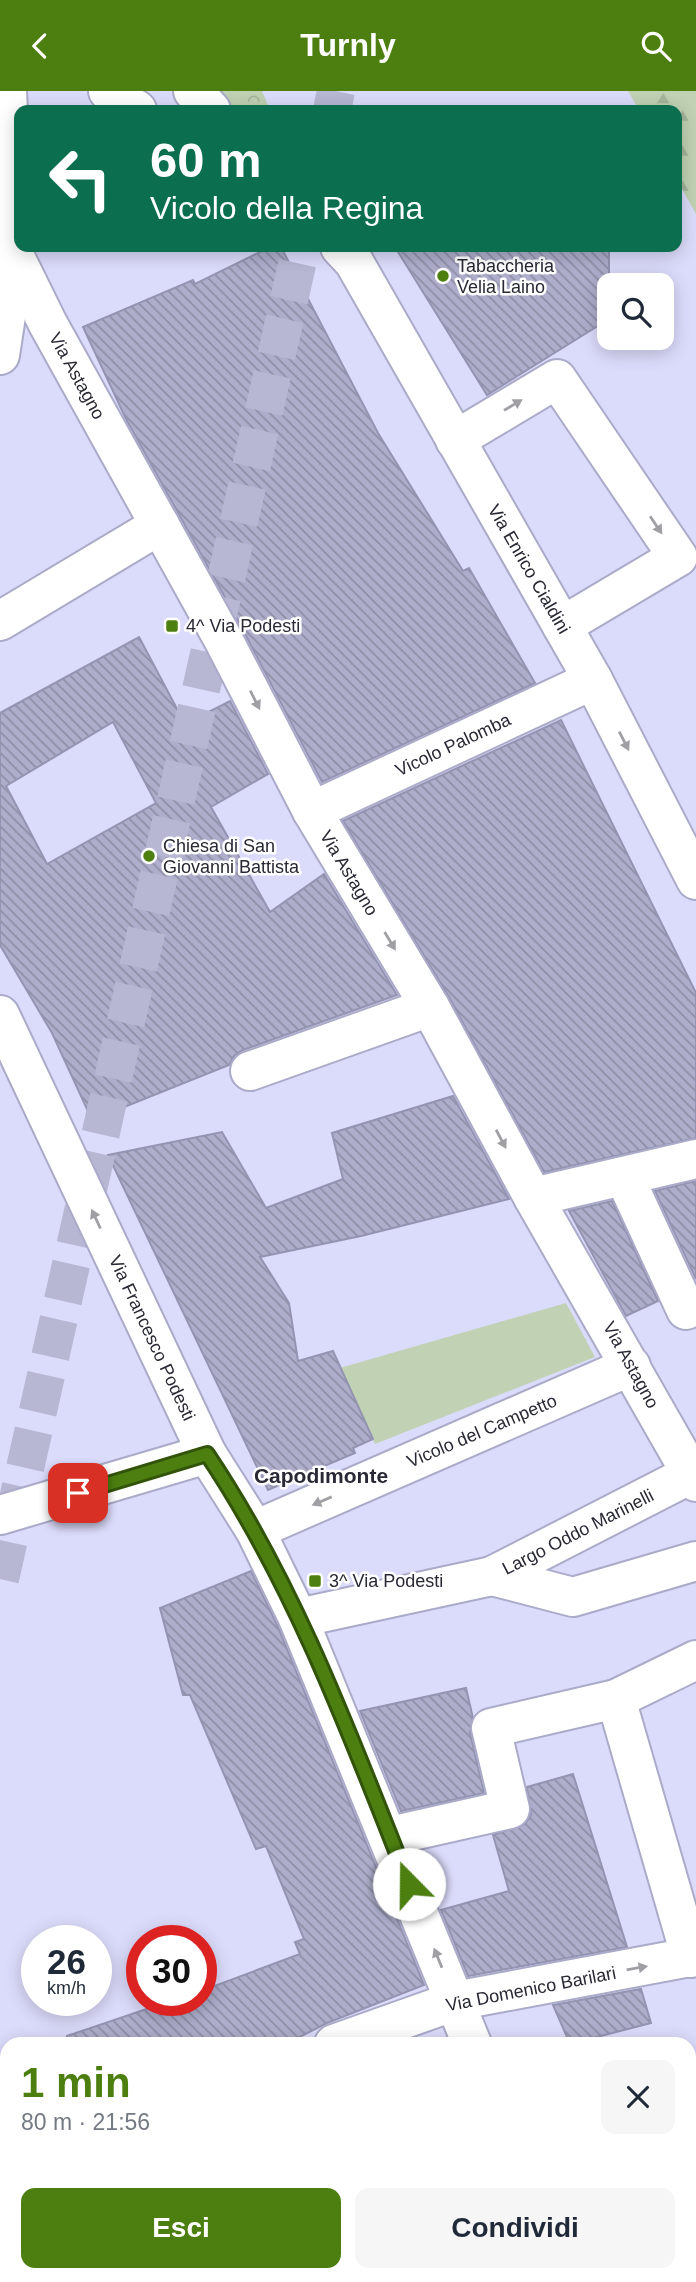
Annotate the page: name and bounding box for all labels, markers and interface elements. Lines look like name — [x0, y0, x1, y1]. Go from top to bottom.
icon: back — [21, 27, 59, 65]
text: Turnly — [300, 27, 396, 63]
icon: search — [637, 27, 675, 65]
icon: left — [35, 133, 126, 224]
text: 60 m — [150, 133, 262, 187]
text: Vicolo della Regina — [150, 190, 423, 226]
place label: Tabaccheria Velia Laino — [457, 256, 555, 297]
marker: Tabaccheria Velia Laino — [435, 268, 451, 284]
map controls — [597, 273, 674, 350]
button: search — [597, 273, 674, 350]
street label: Via Astagno — [45, 329, 109, 423]
one-way arrow — [504, 399, 523, 411]
street label: Via Enrico Cialdini — [484, 501, 574, 637]
one-way arrow — [649, 516, 663, 534]
place label: 4^ Via Podesti — [186, 616, 300, 636]
marker: 4^ Via Podesti — [164, 618, 180, 634]
one-way arrow — [249, 690, 260, 710]
street label: Vicolo Palomba — [392, 709, 515, 780]
one-way arrow — [619, 731, 630, 751]
street label: Via Astagno — [316, 827, 382, 919]
place label: Chiesa di San Giovanni Battista — [163, 836, 300, 877]
marker: Chiesa di San Giovanni Battista — [141, 848, 157, 864]
one-way arrow — [384, 931, 397, 950]
one-way arrow — [496, 1129, 507, 1149]
one-way arrow — [90, 1209, 102, 1229]
street label: Via Francesco Podesti — [105, 1252, 199, 1424]
street label: Via Astagno — [599, 1318, 663, 1412]
street label: Vicolo del Campetto — [404, 1390, 560, 1472]
pin — [48, 1463, 108, 1523]
district label: Capodimonte — [254, 1464, 388, 1487]
icon: arrive — [59, 1474, 97, 1512]
street label: Largo Oddo Marinelli — [499, 1485, 657, 1579]
one-way arrow — [311, 1496, 332, 1507]
place label: 3^ Via Podesti — [329, 1571, 443, 1591]
marker: 3^ Via Podesti — [307, 1573, 323, 1589]
position arrow — [372, 1847, 446, 1921]
speed limit sign: 30 — [126, 1925, 217, 2016]
text: 26 — [47, 1942, 86, 1981]
one-way arrow — [432, 1947, 443, 1968]
one-way arrow — [626, 1962, 648, 1973]
street label: Via Domenico Barilari — [444, 1963, 618, 2015]
text: km/h — [47, 1978, 86, 1998]
text: 1 min — [21, 2059, 131, 2106]
button: close — [601, 2060, 675, 2134]
text: 80 m · 21:56 — [21, 2109, 150, 2135]
button: Esci — [21, 2188, 341, 2268]
button: Condividi — [355, 2188, 675, 2268]

